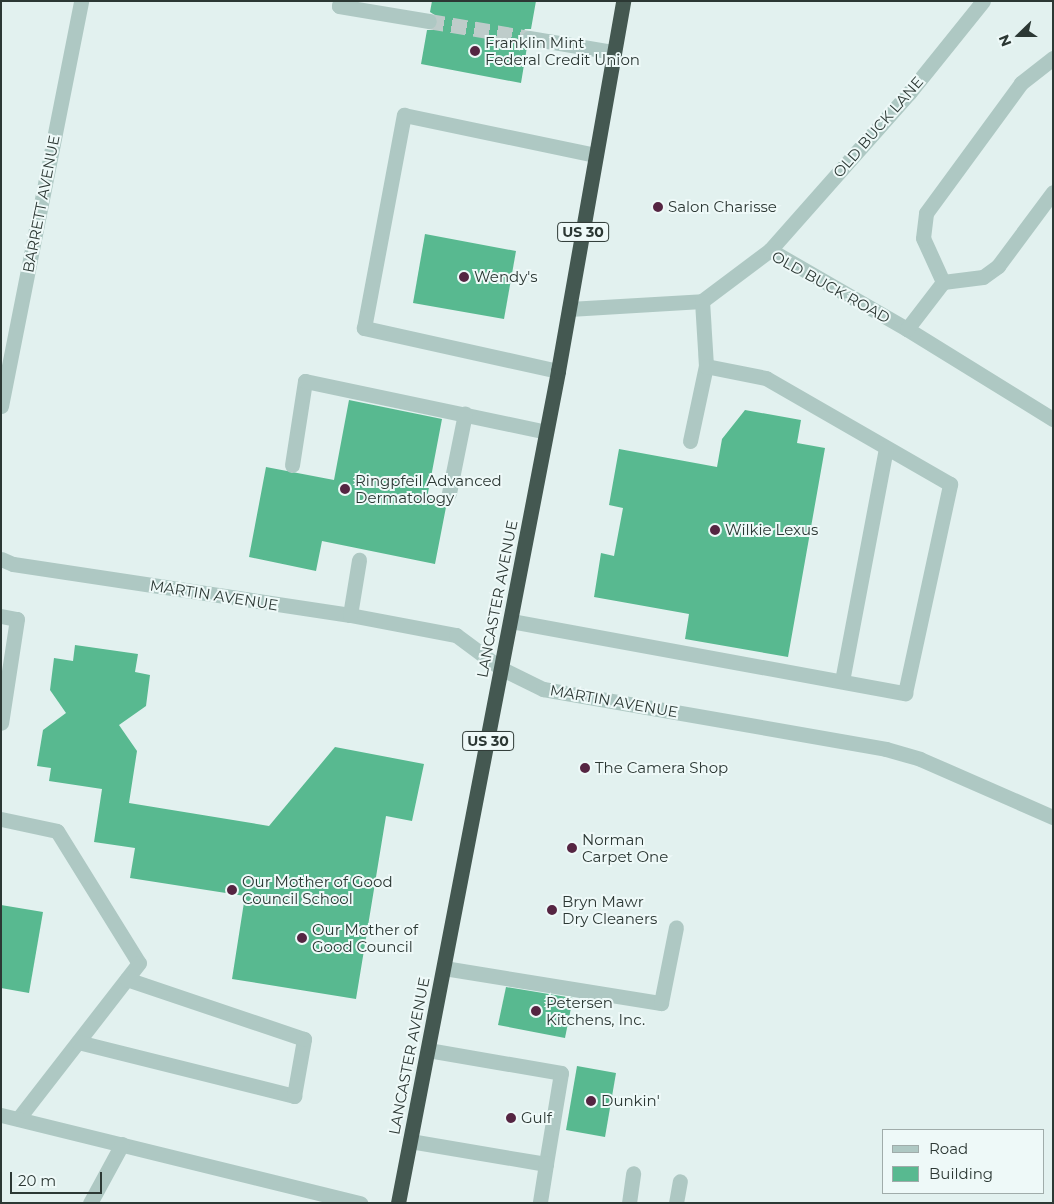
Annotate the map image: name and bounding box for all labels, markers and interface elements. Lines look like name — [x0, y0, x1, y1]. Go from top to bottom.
north arrow — [994, 10, 1044, 60]
text: N — [995, 32, 1016, 49]
place label: Franklin Mint Federal Credit Union — [485, 33, 640, 68]
marker: Franklin Mint Federal Credit Union — [469, 45, 481, 57]
street label: OLD BUCK LANE — [829, 73, 927, 181]
street label: BARRETT AVENUE — [19, 134, 63, 274]
place label: Salon Charisse — [668, 198, 777, 216]
marker: Salon Charisse — [652, 201, 664, 213]
road number: US 30 — [557, 220, 609, 243]
street label: OLD BUCK ROAD — [769, 247, 893, 327]
place label: Wendy's — [474, 268, 538, 286]
marker: Wendy's — [458, 271, 470, 283]
place label: Ringpfeil Advanced Dermatology — [355, 471, 502, 506]
marker: Ringpfeil Advanced Dermatology — [339, 483, 351, 495]
street label: LANCASTER AVENUE — [473, 519, 521, 679]
place label: Wilkie Lexus — [725, 521, 818, 539]
marker: Wilkie Lexus — [709, 524, 721, 536]
street label: MARTIN AVENUE — [149, 576, 279, 614]
street label: MARTIN AVENUE — [549, 681, 679, 721]
road number: US 30 — [462, 729, 514, 752]
place label: The Camera Shop — [595, 759, 728, 777]
marker: The Camera Shop — [579, 762, 591, 774]
place label: Norman Carpet One — [582, 830, 668, 865]
marker: Norman Carpet One — [566, 842, 578, 854]
place label: Our Mother of Good Council School — [242, 872, 393, 907]
marker: Our Mother of Good Council School — [226, 884, 238, 896]
place label: Bryn Mawr Dry Cleaners — [562, 892, 657, 927]
marker: Bryn Mawr Dry Cleaners — [546, 904, 558, 916]
place label: Our Mother of Good Council — [312, 920, 418, 955]
marker: Our Mother of Good Council — [296, 932, 308, 944]
street label: LANCASTER AVENUE — [385, 976, 433, 1136]
place label: Petersen Kitchens, Inc. — [546, 993, 645, 1028]
marker: Petersen Kitchens, Inc. — [530, 1005, 542, 1017]
place label: Dunkin' — [601, 1092, 660, 1110]
marker: Dunkin' — [585, 1095, 597, 1107]
place label: Gulf — [521, 1109, 552, 1127]
marker: Gulf — [505, 1112, 517, 1124]
legend — [882, 1129, 1044, 1194]
text: Road — [929, 1139, 968, 1158]
scale bar — [12, 1162, 105, 1194]
text: Building — [929, 1164, 993, 1183]
text: 20 m — [18, 1171, 56, 1190]

